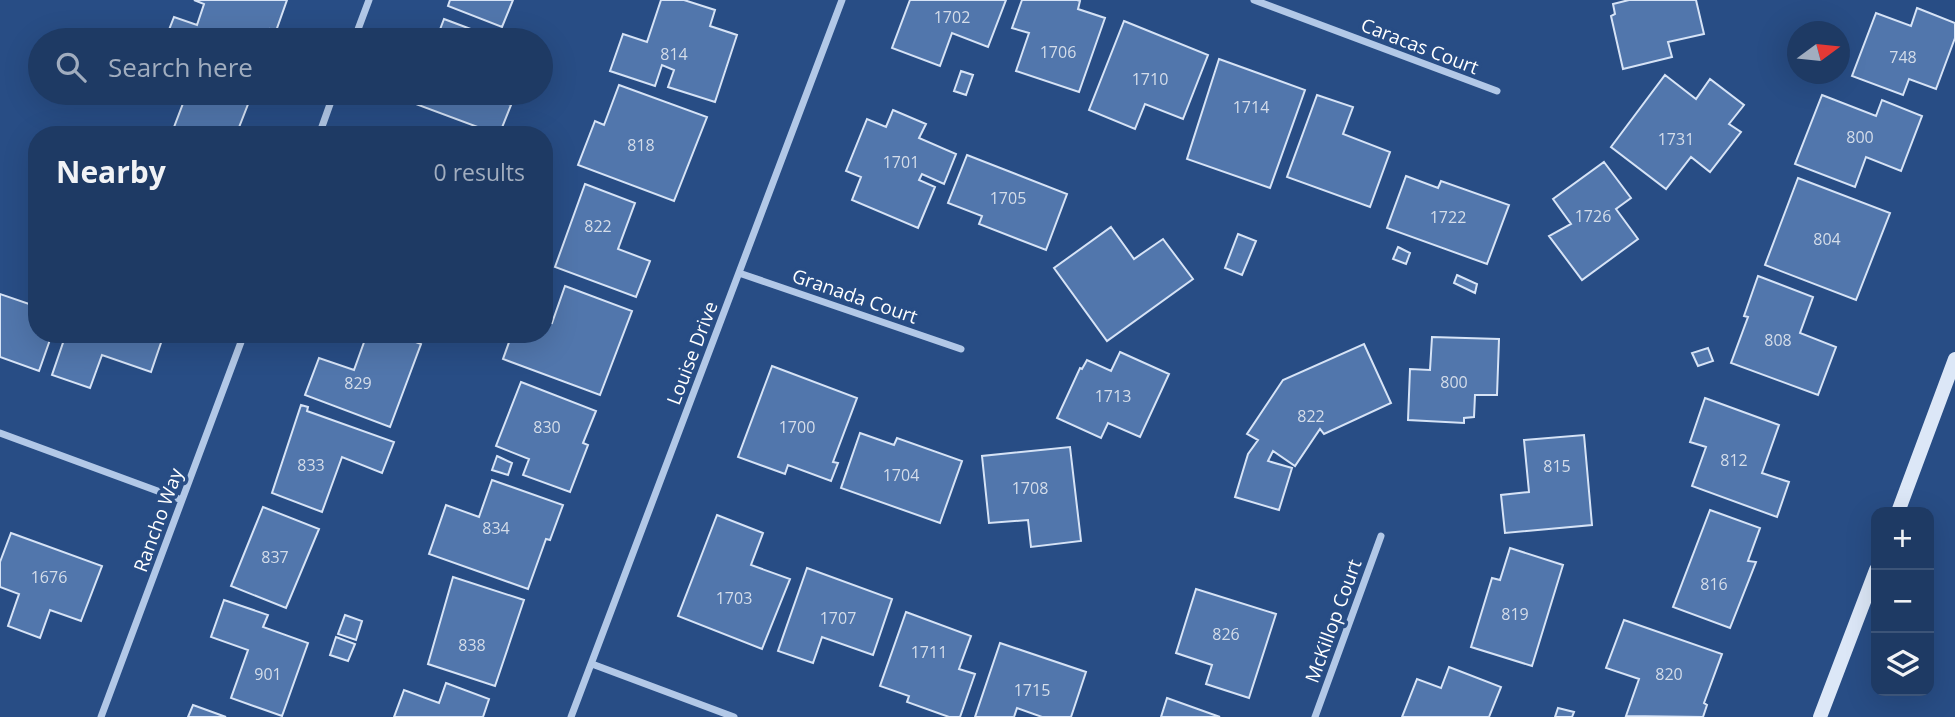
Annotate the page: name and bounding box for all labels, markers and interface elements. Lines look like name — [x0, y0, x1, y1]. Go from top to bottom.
house number: 1702 — [934, 6, 970, 28]
street label: Caracas Court — [1357, 12, 1483, 80]
north arrow — [1787, 21, 1850, 84]
search box — [28, 28, 553, 105]
house number: 1706 — [1040, 41, 1076, 63]
house number: 814 — [660, 43, 688, 65]
house number: 748 — [1889, 46, 1917, 68]
icon: search — [52, 48, 90, 86]
text: Search here — [108, 49, 253, 85]
house number: 1710 — [1132, 68, 1168, 90]
house number: 1714 — [1233, 96, 1269, 118]
house number: 800 — [1846, 126, 1874, 148]
house number: 1731 — [1658, 128, 1694, 150]
house number: 818 — [627, 134, 655, 156]
text: Nearby — [56, 151, 166, 192]
house number: 1701 — [883, 151, 919, 173]
text: 0 results — [434, 156, 525, 188]
house number: 1705 — [990, 187, 1026, 209]
house number: 1726 — [1575, 205, 1611, 227]
house number: 1722 — [1430, 206, 1466, 228]
house number: 822 — [584, 215, 612, 237]
house number: 804 — [1813, 228, 1841, 250]
street label: Granada Court — [789, 262, 921, 330]
street label: Louise Drive — [660, 297, 724, 409]
house number: 808 — [1764, 329, 1792, 351]
house number: 800 — [1440, 371, 1468, 393]
house number: 829 — [344, 372, 372, 394]
house number: 1713 — [1095, 385, 1131, 407]
house number: 822 — [1297, 405, 1325, 427]
house number: 830 — [533, 416, 561, 438]
house number: 1700 — [779, 416, 815, 438]
house number: 812 — [1720, 449, 1748, 471]
house number: 833 — [297, 454, 325, 476]
house number: 815 — [1543, 455, 1571, 477]
street label: Rancho Way — [127, 464, 189, 576]
house number: 1704 — [883, 464, 919, 486]
house number: 1708 — [1012, 477, 1048, 499]
map controls — [1871, 507, 1934, 696]
button: + — [1871, 507, 1934, 570]
house number: 834 — [482, 517, 510, 539]
house number: 837 — [261, 546, 289, 568]
street label: McKillop Court — [1299, 555, 1367, 686]
house number: 1676 — [31, 566, 67, 588]
button: − — [1871, 570, 1934, 633]
house number: 816 — [1700, 573, 1728, 595]
house number: 1703 — [716, 587, 752, 609]
house number: 819 — [1501, 603, 1529, 625]
house number: 1707 — [820, 607, 856, 629]
house number: 826 — [1212, 623, 1240, 645]
button: layers — [1871, 633, 1934, 696]
house number: 838 — [458, 634, 486, 656]
house number: 1711 — [911, 641, 947, 663]
house number: 901 — [254, 663, 282, 685]
house number: 820 — [1655, 663, 1683, 685]
house number: 1715 — [1014, 679, 1050, 701]

